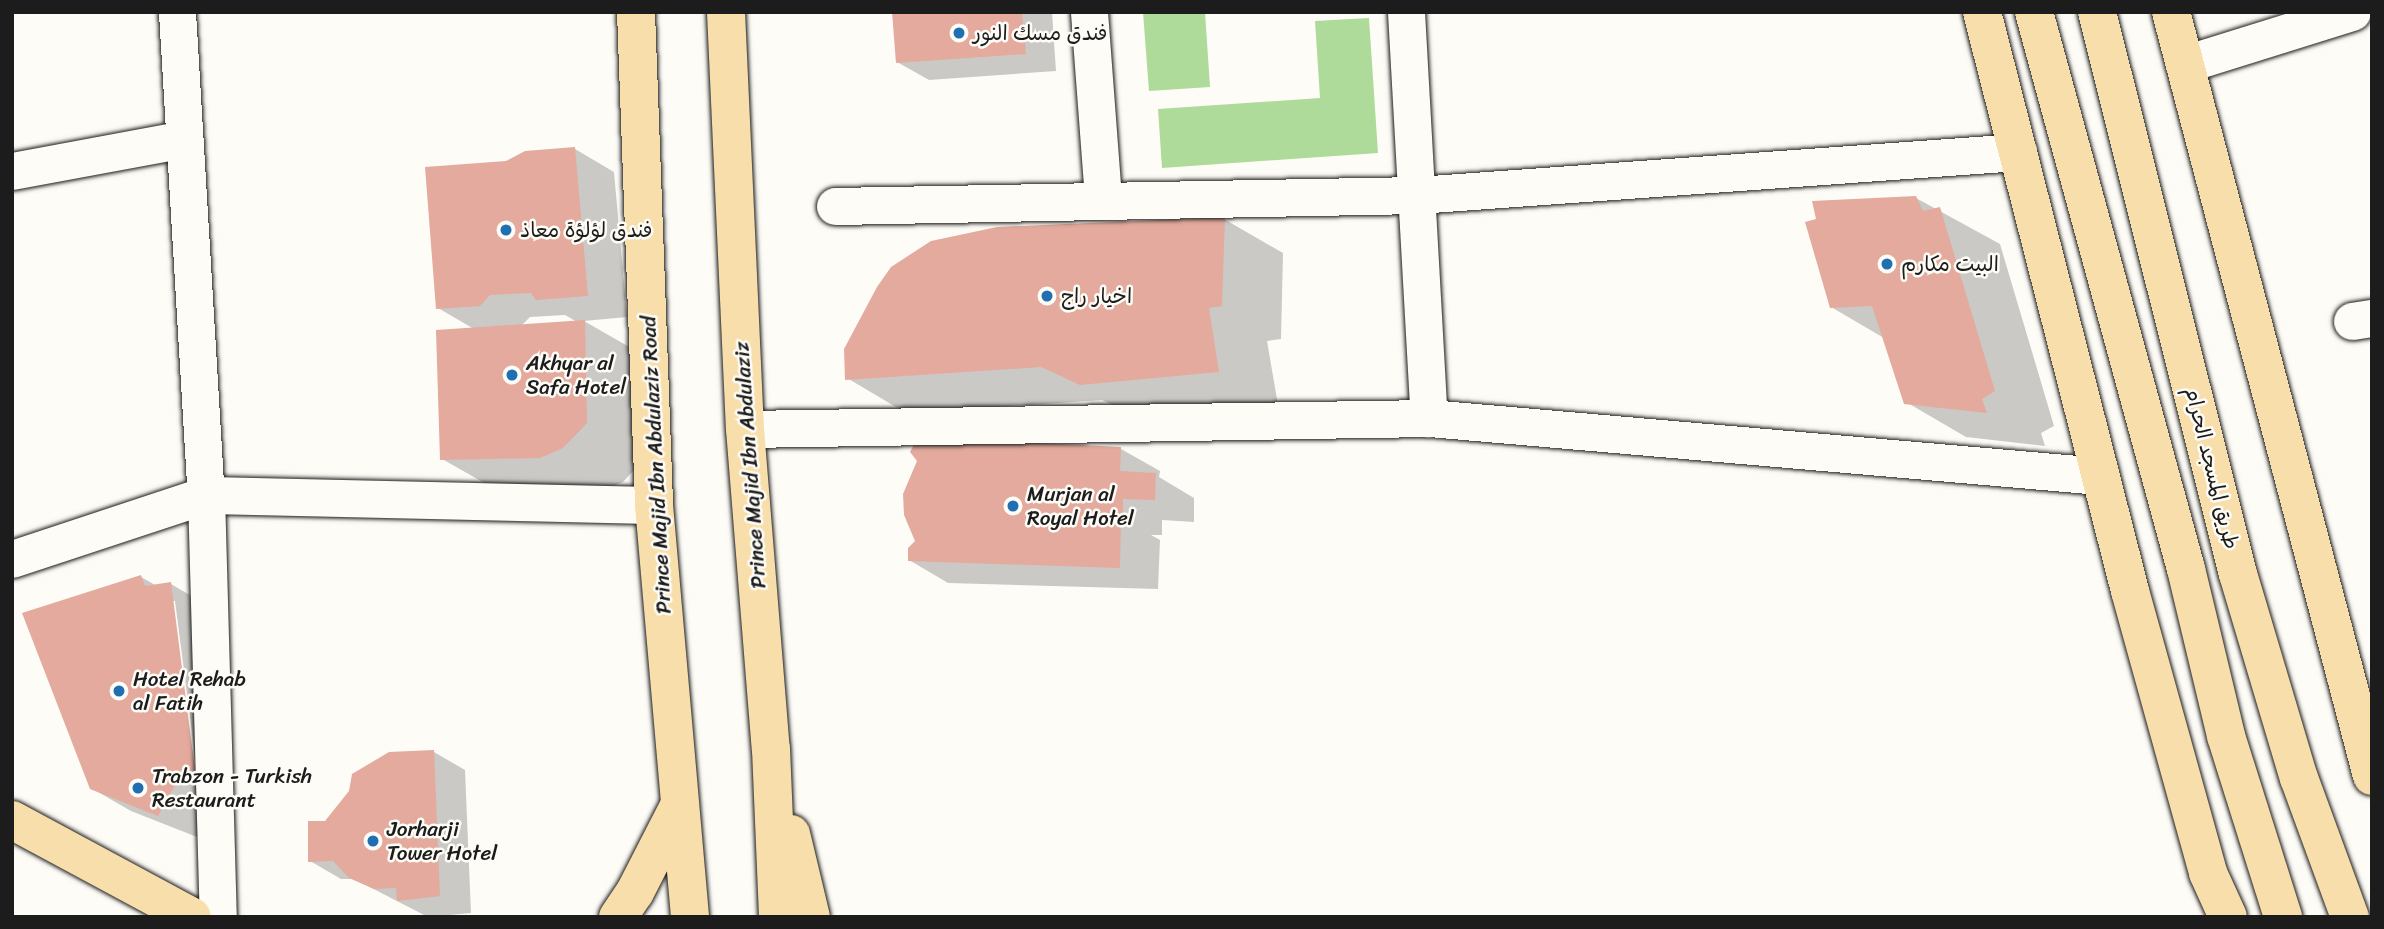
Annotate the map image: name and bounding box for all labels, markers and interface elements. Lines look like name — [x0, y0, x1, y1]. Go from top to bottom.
place label: فندق مسك النور — [973, 20, 1108, 46]
marker: فندق مسك النور — [951, 25, 967, 41]
place label: فندق لؤلؤة معاذ — [520, 217, 652, 243]
marker: فندق لؤلؤة معاذ — [498, 222, 514, 238]
place label: البيت مكارم — [1901, 251, 1999, 277]
marker: البيت مكارم — [1879, 256, 1895, 272]
place label: اخيار راج — [1061, 283, 1132, 309]
marker: اخيار راج — [1039, 288, 1055, 304]
street label: Prince Majid Ibn Abdulaziz Road — [636, 315, 676, 615]
street label: Prince Majid Ibn Abdulaziz — [729, 340, 771, 590]
place label: Akhyar al Safa Hotel — [526, 350, 627, 400]
marker: Akhyar al Safa Hotel — [504, 367, 520, 383]
street label: طريق المسجد الحرام — [2180, 384, 2244, 552]
place label: Murjan al Royal Hotel — [1027, 481, 1135, 531]
marker: Murjan al Royal Hotel — [1005, 498, 1021, 514]
place label: Hotel Rehab al Fatih — [133, 666, 246, 716]
marker: Hotel Rehab al Fatih — [111, 683, 127, 699]
place label: Trabzon - Turkish Restaurant — [152, 763, 311, 813]
marker: Trabzon - Turkish Restaurant — [130, 780, 146, 796]
place label: Jorharji Tower Hotel — [387, 816, 498, 866]
marker: Jorharji Tower Hotel — [365, 833, 381, 849]

